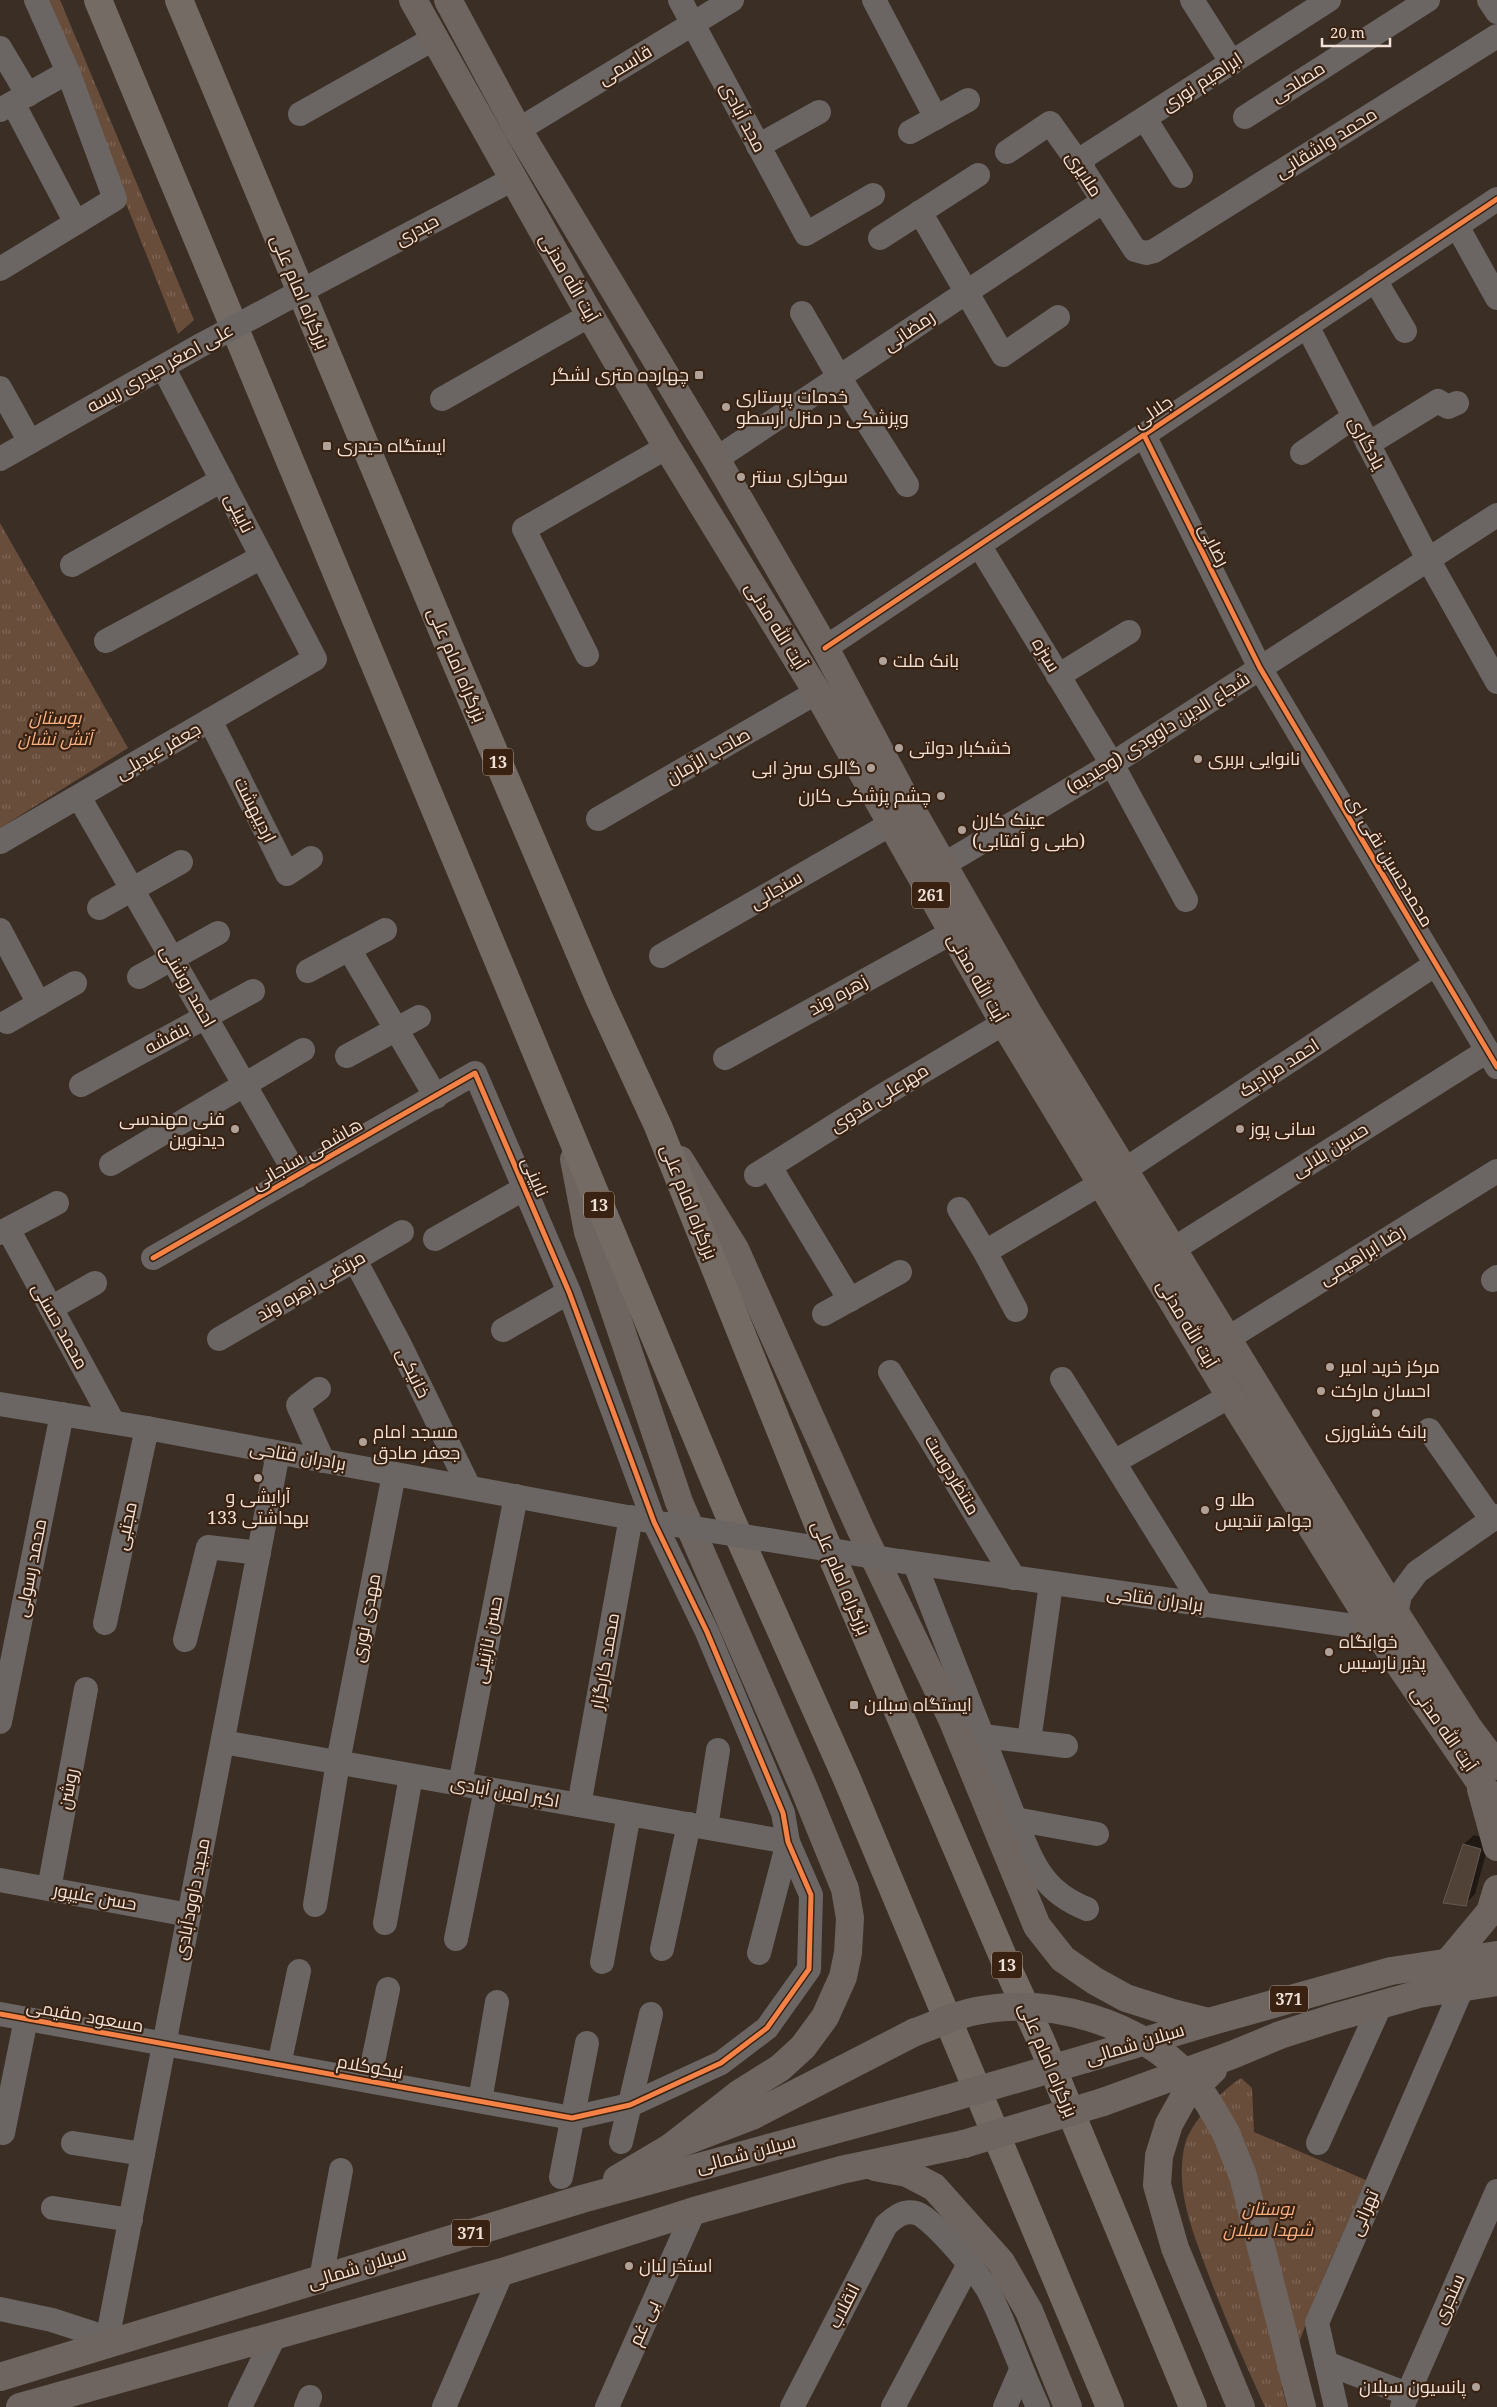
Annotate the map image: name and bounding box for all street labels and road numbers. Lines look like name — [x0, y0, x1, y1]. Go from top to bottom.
street label: قاسمی — [593, 39, 656, 90]
street label: ابراهیم نوری — [1156, 46, 1247, 117]
street label: مصلحی — [1266, 55, 1329, 107]
street label: مجد آبادی — [715, 77, 772, 156]
street label: محمد واشقانی — [1270, 101, 1381, 183]
street label: ملایری — [1061, 146, 1109, 201]
street label: حیدری — [391, 208, 442, 250]
street label: آیت الله مدنی — [535, 228, 605, 327]
street label: بزرگراه امام علی — [265, 231, 336, 353]
street label: رمضانی — [878, 304, 939, 356]
street label: علی اصغر حیدری ریسه — [82, 317, 237, 417]
street label: جلالی — [1128, 389, 1177, 433]
street label: یادگاری — [1344, 412, 1392, 474]
street label: نایینی — [220, 489, 260, 536]
street label: رضایی — [1194, 519, 1236, 570]
street label: آیت الله مدنی — [740, 577, 813, 674]
street label: بزرگراه امام علی — [422, 604, 493, 726]
street label: سبزه — [1027, 633, 1066, 676]
street label: شجاع الدین داوودی (وحیدیه) — [1061, 666, 1254, 799]
street label: جعفر عبدیلی — [110, 716, 205, 784]
street label: صاحب الزّمان — [661, 721, 754, 789]
road number: 13 — [483, 749, 513, 776]
street label: اردیبهشت — [229, 773, 283, 846]
street label: محمدحسین نقی ای — [1342, 790, 1440, 931]
street label: سنجانی — [745, 864, 806, 914]
road number: 261 — [912, 882, 950, 908]
street label: آیت الله مدنی — [943, 928, 1013, 1027]
street label: احمد روشنی — [155, 940, 222, 1031]
street label: زهره وند — [804, 968, 871, 1020]
street label: بنفشه — [140, 1015, 193, 1059]
street label: احمد مرادبک — [1234, 1032, 1323, 1102]
street label: مهرعلی فدوی — [825, 1057, 932, 1137]
street label: هاشمی سنجانی — [247, 1112, 366, 1195]
street label: حسین بلالی — [1287, 1116, 1372, 1182]
street label: بزرگراه امام علی — [655, 1140, 724, 1263]
street label: نایینی — [517, 1153, 555, 1200]
road number: 13 — [584, 1192, 614, 1218]
street label: رضا ابراهیمی — [1314, 1218, 1409, 1290]
street label: مرتضی زهره وند — [252, 1244, 369, 1326]
street label: آیت الله مدنی — [1152, 1275, 1224, 1372]
street label: محمد حسنی — [27, 1278, 95, 1373]
street label: خانیکی — [391, 1343, 436, 1402]
street label: منتظردوست — [920, 1430, 986, 1519]
street label: برادران فتاحی — [248, 1435, 348, 1475]
street label: مجتبی — [108, 1499, 142, 1552]
street label: محمد رسولی — [9, 1517, 51, 1619]
street label: بزرگراه امام علی — [806, 1517, 877, 1639]
street label: مهدی نوری — [345, 1571, 385, 1664]
street label: برادران فتاحی — [1105, 1579, 1205, 1617]
street label: حسن نازنینی — [467, 1594, 507, 1686]
street label: محمد کارگزار — [584, 1611, 624, 1712]
street label: آیت الله مدنی — [1406, 1681, 1483, 1776]
street label: روشن — [51, 1766, 83, 1812]
street label: اکبر امین آبادی — [449, 1770, 562, 1812]
street label: مجید داوودآبادی — [167, 1836, 215, 1962]
street label: حسن علیپور — [51, 1877, 139, 1915]
road number: 13 — [992, 1952, 1022, 1978]
road number: 371 — [1270, 1986, 1308, 2012]
street label: مسعود مقیمی — [25, 1993, 146, 2037]
street label: بزرگراه امام علی — [1013, 1999, 1084, 2121]
street label: سبلان شمالی — [1082, 2017, 1187, 2069]
street label: نیکوکلام — [335, 2048, 405, 2085]
street label: سبلان شمالی — [693, 2128, 798, 2178]
street label: تهرانی — [1343, 2186, 1384, 2239]
road number: 371 — [452, 2220, 490, 2246]
street label: سبلان شمالی — [304, 2241, 409, 2293]
street label: سنجری — [1426, 2270, 1470, 2327]
street label: انقلاب — [822, 2279, 865, 2332]
street label: بی غم — [622, 2296, 665, 2350]

